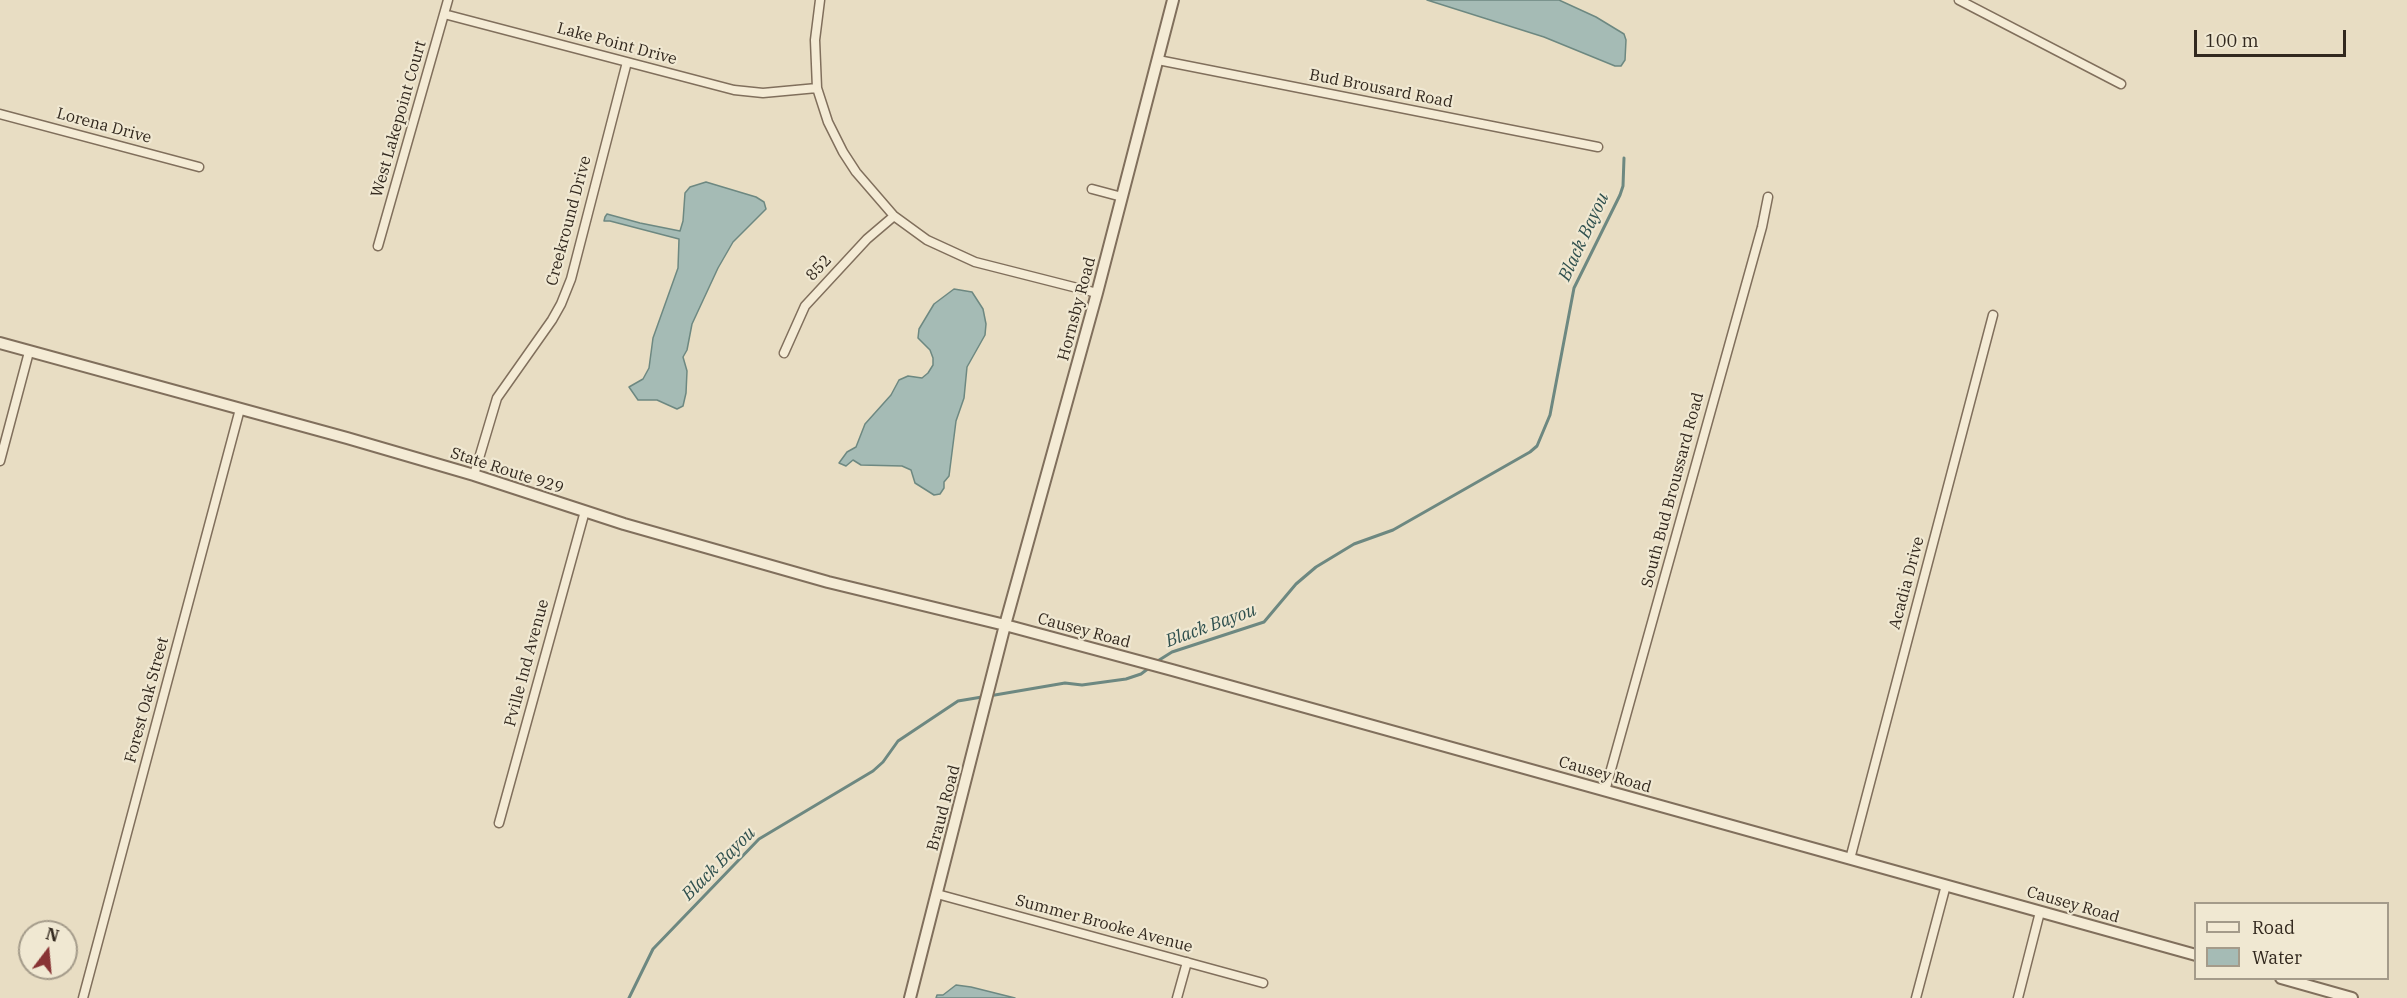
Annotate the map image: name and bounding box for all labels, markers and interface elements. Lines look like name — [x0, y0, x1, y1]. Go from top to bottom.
scale bar — [2197, 18, 2348, 56]
street label: Lake Point Drive — [555, 19, 679, 69]
text: 100 m — [2205, 29, 2259, 52]
street label: West Lakepoint Court — [367, 38, 431, 200]
street label: Bud Brousard Road — [1308, 66, 1454, 112]
street label: Lorena Drive — [55, 104, 153, 148]
street label: Creekround Drive — [542, 154, 596, 288]
water label: Black Bayou — [1554, 189, 1614, 285]
street label: 852 — [802, 251, 836, 285]
street label: Hornsby Road — [1054, 255, 1100, 363]
street label: South Bud Broussard Road — [1638, 390, 1708, 590]
street label: State Route 929 — [448, 444, 566, 498]
street label: Acadia Drive — [1885, 534, 1929, 632]
street label: Pville Ind Avenue — [501, 597, 553, 729]
water label: Black Bayou — [1163, 600, 1259, 652]
street label: Causey Road — [1035, 609, 1133, 653]
street label: Forest Oak Street — [121, 635, 173, 765]
street label: Causey Road — [1556, 753, 1654, 797]
street label: Braud Road — [923, 763, 965, 853]
water label: Black Bayou — [678, 823, 760, 905]
street label: Causey Road — [2024, 883, 2122, 927]
street label: Summer Brooke Avenue — [1013, 891, 1195, 957]
legend — [2194, 902, 2389, 980]
text: Road — [2252, 916, 2295, 939]
north arrow — [18, 920, 78, 980]
text: N — [44, 923, 61, 946]
text: Water — [2252, 946, 2302, 969]

